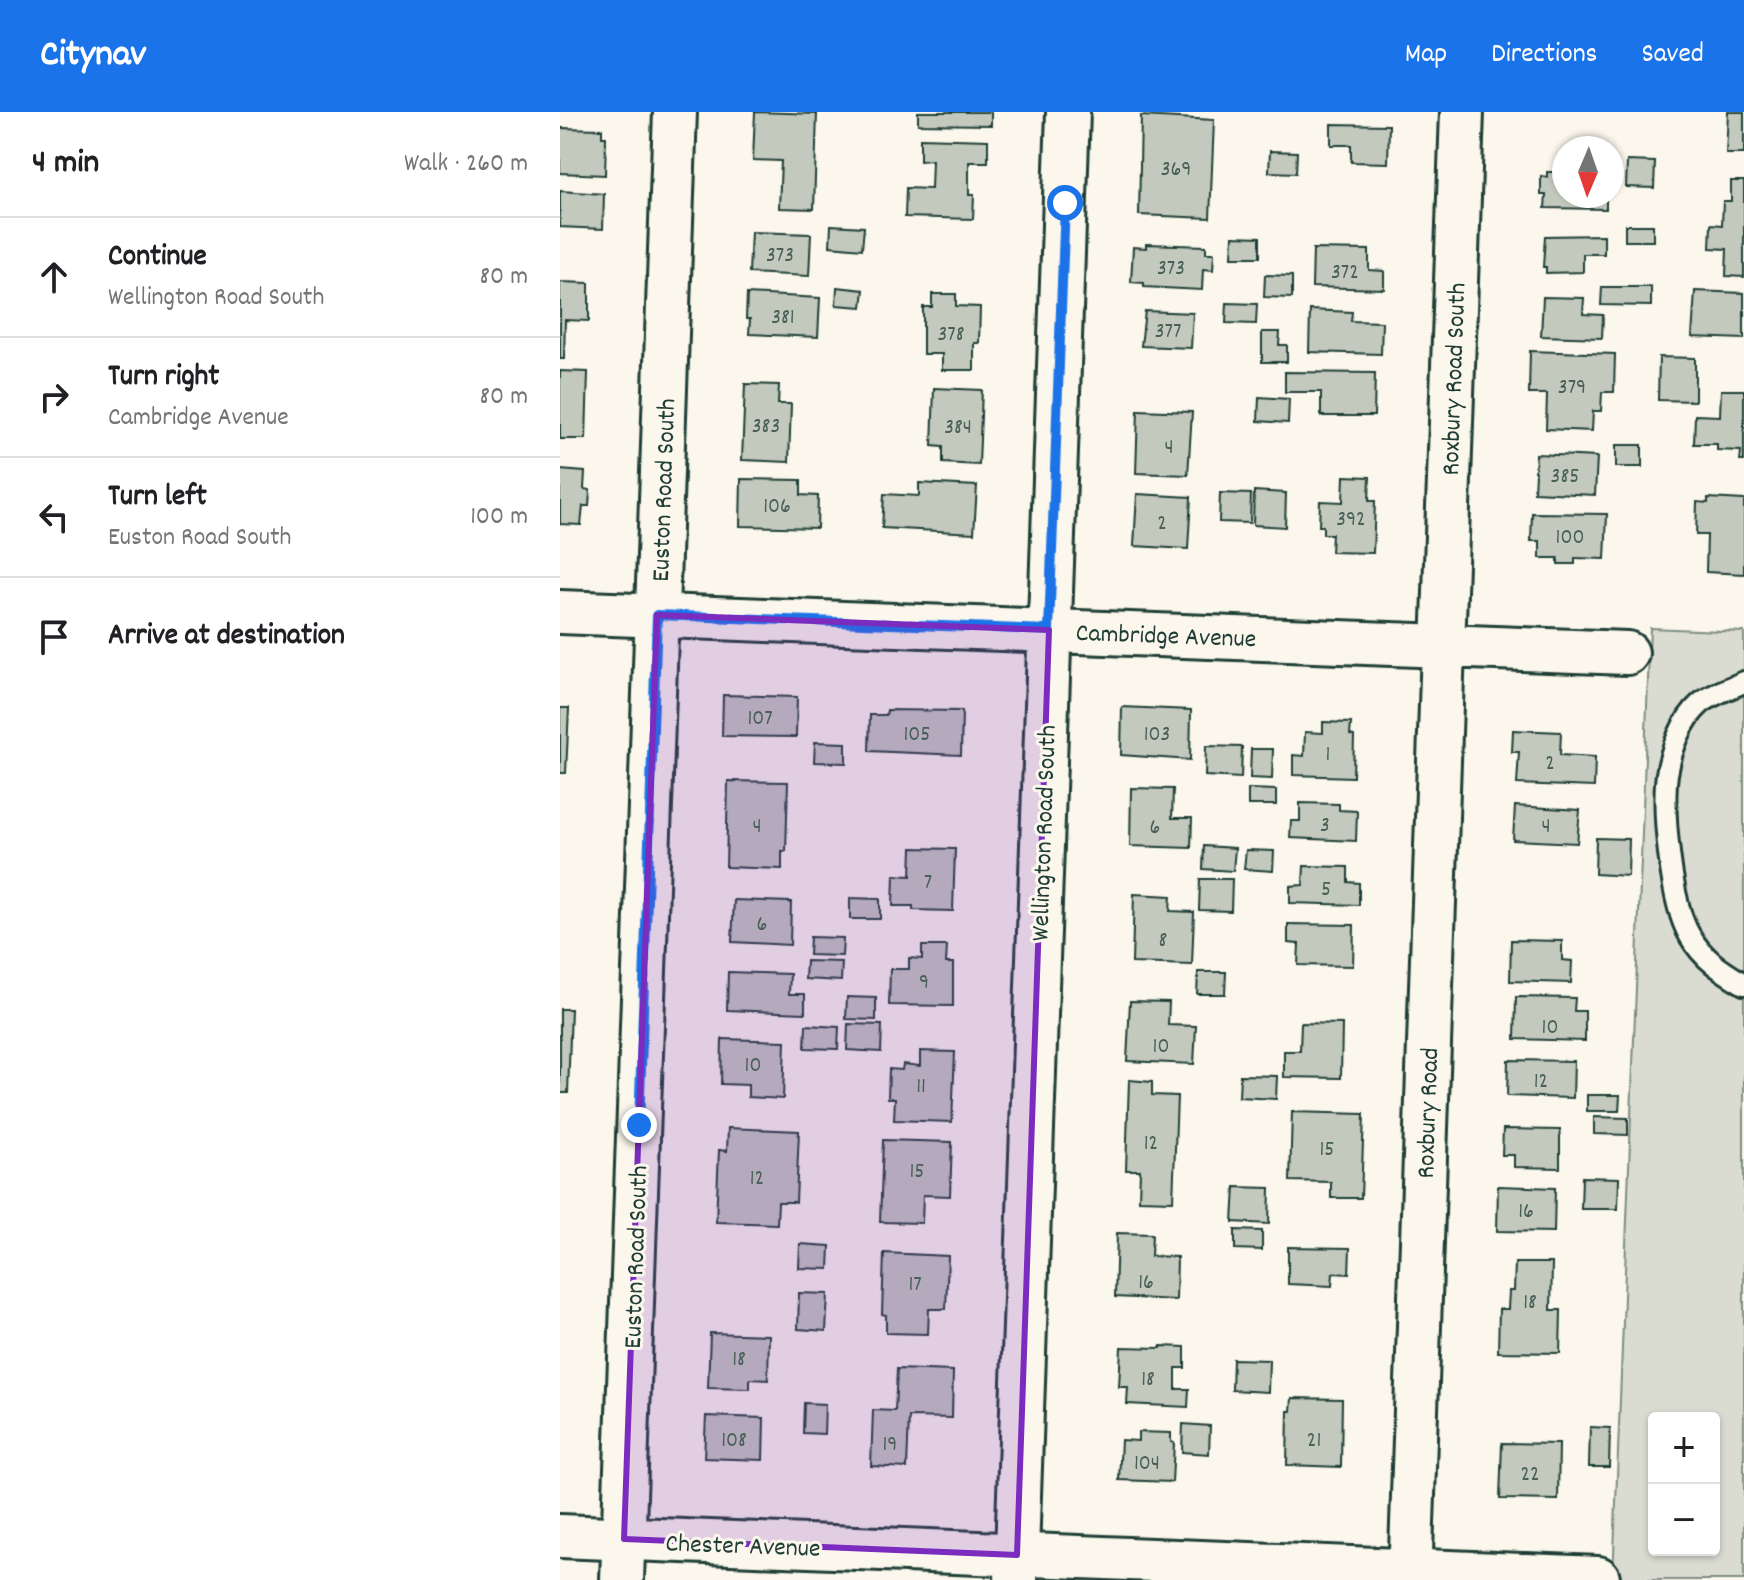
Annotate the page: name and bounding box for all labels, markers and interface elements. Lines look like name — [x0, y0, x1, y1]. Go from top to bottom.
text: Citynav — [40, 29, 146, 84]
text: Map — [1405, 36, 1447, 76]
text: Directions — [1491, 36, 1597, 76]
text: Saved — [1641, 36, 1704, 76]
north arrow — [1552, 136, 1624, 208]
text: 4 min — [32, 140, 99, 189]
text: Walk · 260 m — [404, 146, 528, 183]
house number: 369 — [1161, 155, 1191, 186]
route start — [1047, 185, 1083, 221]
text: Continue — [108, 237, 207, 280]
house number: 373 — [766, 241, 794, 272]
house number: 373 — [1157, 254, 1185, 285]
icon: ahead — [32, 255, 76, 299]
house number: 372 — [1331, 258, 1359, 289]
text: 80 m — [480, 259, 528, 296]
text: Wellington Road South — [108, 280, 324, 317]
street label: Roxbury Road South — [1434, 282, 1477, 476]
house number: 381 — [771, 303, 795, 334]
house number: 377 — [1155, 317, 1181, 348]
house number: 378 — [937, 320, 965, 351]
text: Turn right — [108, 357, 219, 400]
house number: 379 — [1558, 373, 1586, 404]
icon: right — [32, 375, 76, 419]
text: 80 m — [480, 379, 528, 416]
street label: Euston Road South — [644, 398, 687, 582]
text: Cambridge Avenue — [108, 400, 289, 437]
house number: 383 — [752, 412, 780, 443]
house number: 384 — [944, 413, 972, 444]
house number: 4 — [1164, 433, 1174, 464]
house number: 385 — [1551, 462, 1579, 493]
text: Turn left — [108, 477, 207, 520]
house number: 106 — [763, 492, 791, 523]
icon: left — [32, 495, 76, 539]
text: 100 m — [470, 499, 528, 536]
house number: 392 — [1336, 505, 1366, 536]
house number: 2 — [1157, 509, 1167, 540]
text: Euston Road South — [108, 520, 291, 557]
house number: 100 — [1556, 523, 1584, 554]
icon: arrive — [32, 615, 76, 659]
text: Arrive at destination — [108, 616, 345, 659]
street label: Cambridge Avenue — [1075, 616, 1257, 659]
house number: 107 — [747, 704, 773, 735]
house number: 105 — [904, 720, 931, 751]
house number: 103 — [1144, 720, 1170, 751]
street label: Wellington Road South — [1023, 724, 1068, 942]
house number: 1 — [1326, 740, 1330, 771]
house number: 2 — [1545, 749, 1555, 780]
house number: 3 — [1320, 811, 1330, 842]
house number: 4 — [752, 812, 762, 843]
house number: 4 — [1541, 812, 1551, 843]
house number: 6 — [1150, 813, 1160, 844]
house number: 7 — [924, 868, 932, 899]
house number: 5 — [1321, 875, 1331, 906]
house number: 6 — [757, 910, 767, 941]
house number: 8 — [1159, 926, 1167, 957]
house number: 9 — [919, 968, 929, 999]
house number: 10 — [1542, 1013, 1558, 1044]
house number: 10 — [1153, 1032, 1169, 1063]
street label: Roxbury Road — [1409, 1047, 1450, 1179]
house number: 10 — [745, 1051, 761, 1082]
house number: 12 — [1534, 1067, 1548, 1098]
house number: 11 — [916, 1072, 926, 1103]
route end — [621, 1107, 657, 1143]
house number: 12 — [1144, 1129, 1158, 1160]
house number: 15 — [1319, 1135, 1335, 1166]
house number: 15 — [909, 1157, 925, 1188]
house number: 12 — [750, 1164, 764, 1195]
street label: Euston Road South — [616, 1165, 659, 1349]
house number: 16 — [1518, 1197, 1534, 1228]
house number: 16 — [1138, 1268, 1154, 1299]
house number: 17 — [908, 1270, 922, 1301]
house number: 18 — [1523, 1288, 1537, 1319]
house number: 18 — [732, 1345, 746, 1376]
house number: 18 — [1141, 1365, 1155, 1396]
map controls — [1648, 1412, 1720, 1556]
button: + — [1648, 1412, 1720, 1484]
house number: 108 — [721, 1426, 747, 1457]
house number: 21 — [1307, 1426, 1321, 1457]
house number: 19 — [883, 1430, 897, 1461]
house number: 104 — [1134, 1449, 1160, 1480]
house number: 22 — [1520, 1460, 1540, 1491]
button: − — [1648, 1484, 1720, 1556]
street label: Chester Avenue — [665, 1526, 821, 1569]

